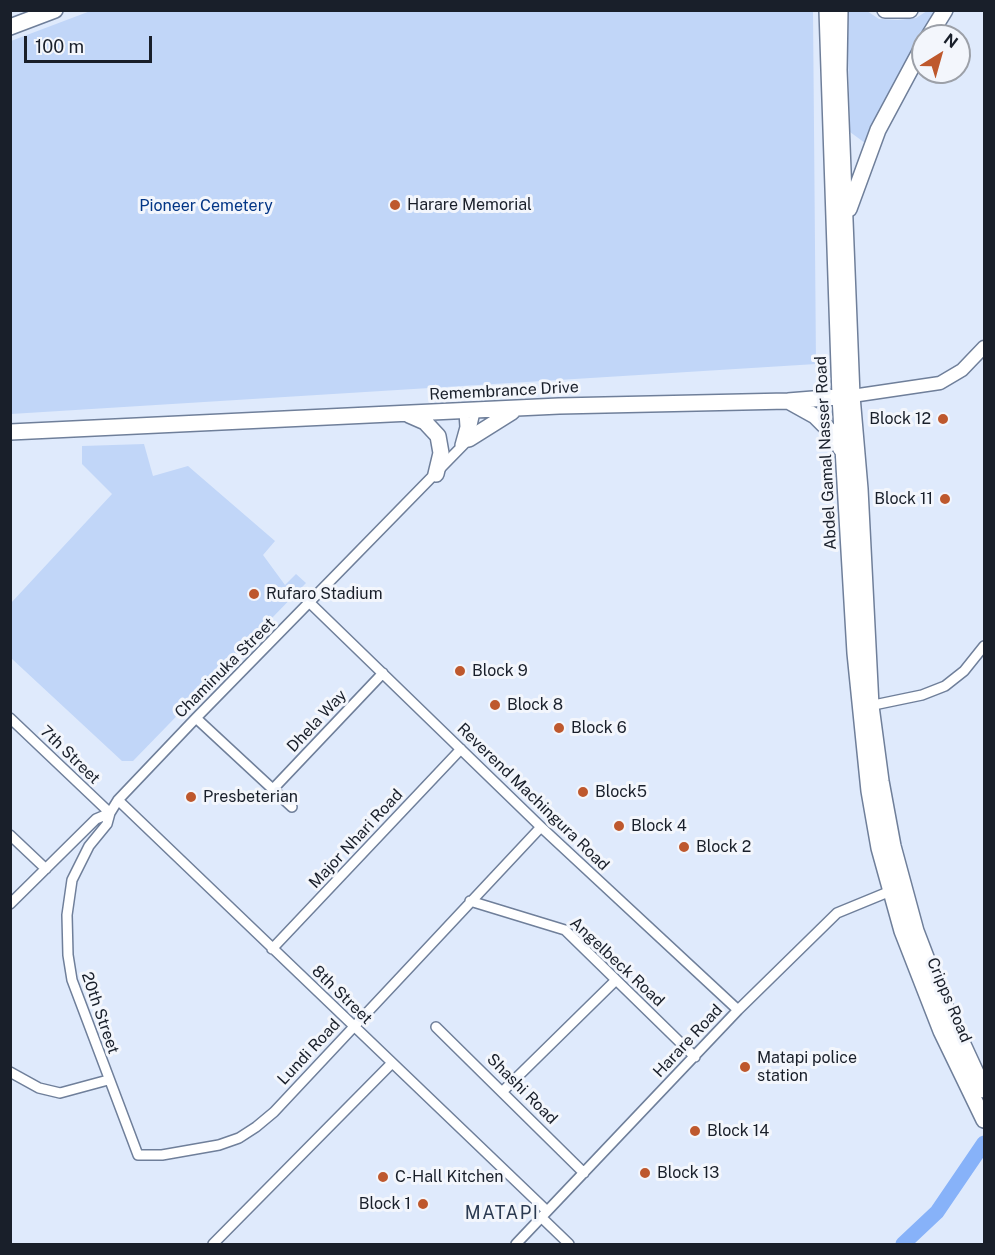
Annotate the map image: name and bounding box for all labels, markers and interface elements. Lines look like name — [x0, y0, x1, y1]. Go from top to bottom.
scale bar — [27, 24, 154, 62]
north arrow — [911, 24, 971, 84]
text: N — [940, 29, 962, 52]
text: 100 m — [35, 36, 84, 57]
place label: Harare Memorial — [407, 195, 532, 215]
park label: Pioneer Cemetery — [139, 196, 273, 216]
marker: Harare Memorial — [388, 198, 402, 212]
street label: Abdel Gamal Nasser Road — [811, 355, 841, 551]
street label: Remembrance Drive — [429, 377, 579, 405]
place label: Block 12 — [869, 409, 931, 429]
marker: Block 12 — [936, 412, 950, 426]
place label: Block 11 — [874, 489, 933, 509]
marker: Block 11 — [938, 492, 952, 506]
place label: Rufaro Stadium — [266, 584, 383, 604]
marker: Rufaro Stadium — [247, 587, 261, 601]
street label: Chaminuka Street — [171, 614, 279, 722]
place label: Block 9 — [472, 661, 528, 681]
marker: Block 9 — [453, 664, 467, 678]
street label: Dhela Way — [283, 686, 351, 756]
place label: Block 8 — [507, 695, 563, 715]
marker: Block 8 — [488, 698, 502, 712]
place label: Block 6 — [571, 718, 627, 738]
street label: Reverend Machingura Road — [453, 719, 613, 875]
marker: Block 6 — [552, 721, 566, 735]
street label: 7th Street — [36, 722, 104, 788]
place label: Block5 — [595, 782, 647, 802]
street label: Major Nhari Road — [305, 785, 407, 893]
marker: Block5 — [576, 785, 590, 799]
place label: Presbeterian — [203, 787, 298, 807]
marker: Presbeterian — [184, 790, 198, 804]
place label: Block 4 — [631, 816, 687, 836]
marker: Block 4 — [612, 819, 626, 833]
place label: Block 2 — [696, 837, 751, 857]
marker: Block 2 — [677, 840, 691, 854]
street label: Angelbeck Road — [566, 913, 668, 1011]
street label: Cripps Road — [923, 955, 975, 1045]
street label: 8th Street — [308, 962, 376, 1028]
street label: 20th Street — [77, 970, 123, 1056]
street label: Harare Road — [649, 1001, 727, 1081]
street label: Lundi Road — [274, 1015, 344, 1089]
place label: Matapi police station — [757, 1048, 857, 1086]
street label: Shashi Road — [483, 1050, 561, 1128]
marker: Matapi police station — [738, 1060, 752, 1074]
place label: Block 14 — [707, 1121, 769, 1141]
marker: Block 14 — [688, 1124, 702, 1138]
place label: Block 13 — [657, 1163, 719, 1183]
marker: Block 13 — [638, 1166, 652, 1180]
place label: C-Hall Kitchen — [395, 1167, 503, 1187]
marker: C-Hall Kitchen — [376, 1170, 390, 1184]
place label: Block 1 — [359, 1194, 411, 1214]
marker: Block 1 — [416, 1197, 430, 1211]
district label: MATAPI — [465, 1202, 539, 1224]

